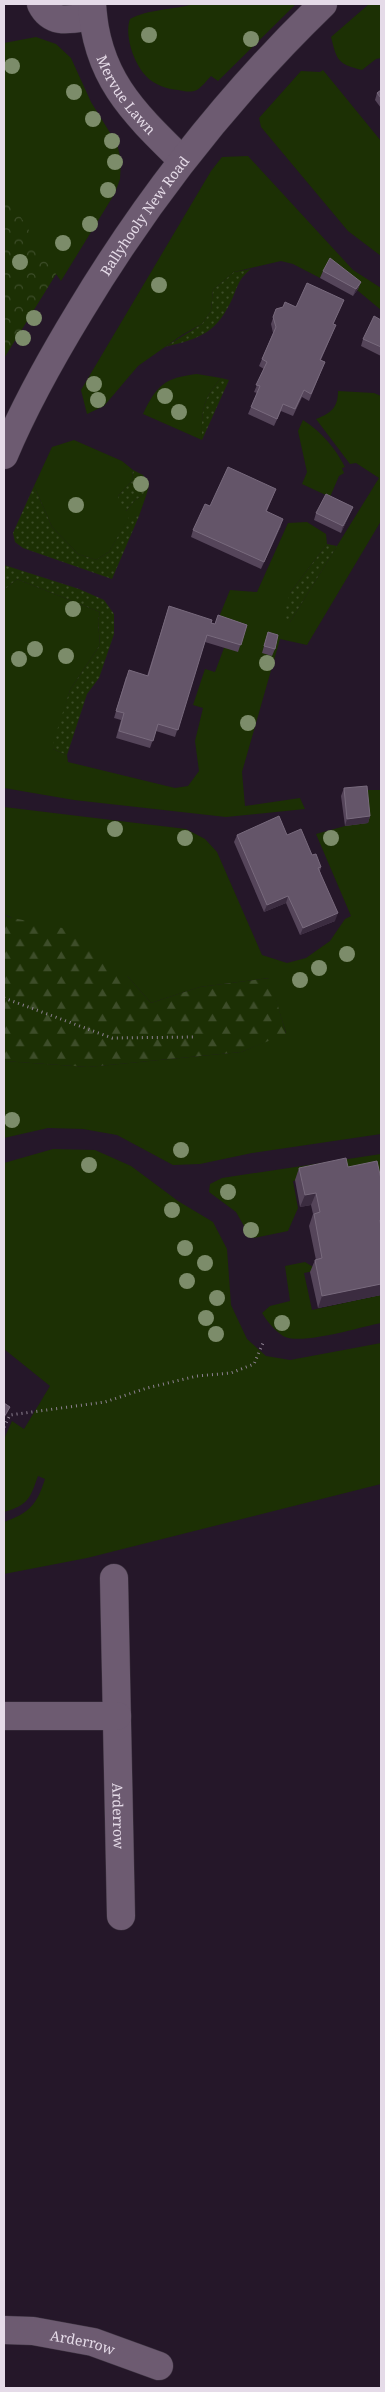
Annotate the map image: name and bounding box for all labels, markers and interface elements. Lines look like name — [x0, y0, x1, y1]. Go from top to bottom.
street label: Mervue Lawn — [93, 52, 161, 138]
street label: Ballyhooly New Road — [95, 151, 193, 279]
street label: Arderrow — [109, 1783, 129, 1850]
street label: Arderrow — [49, 2325, 119, 2359]

